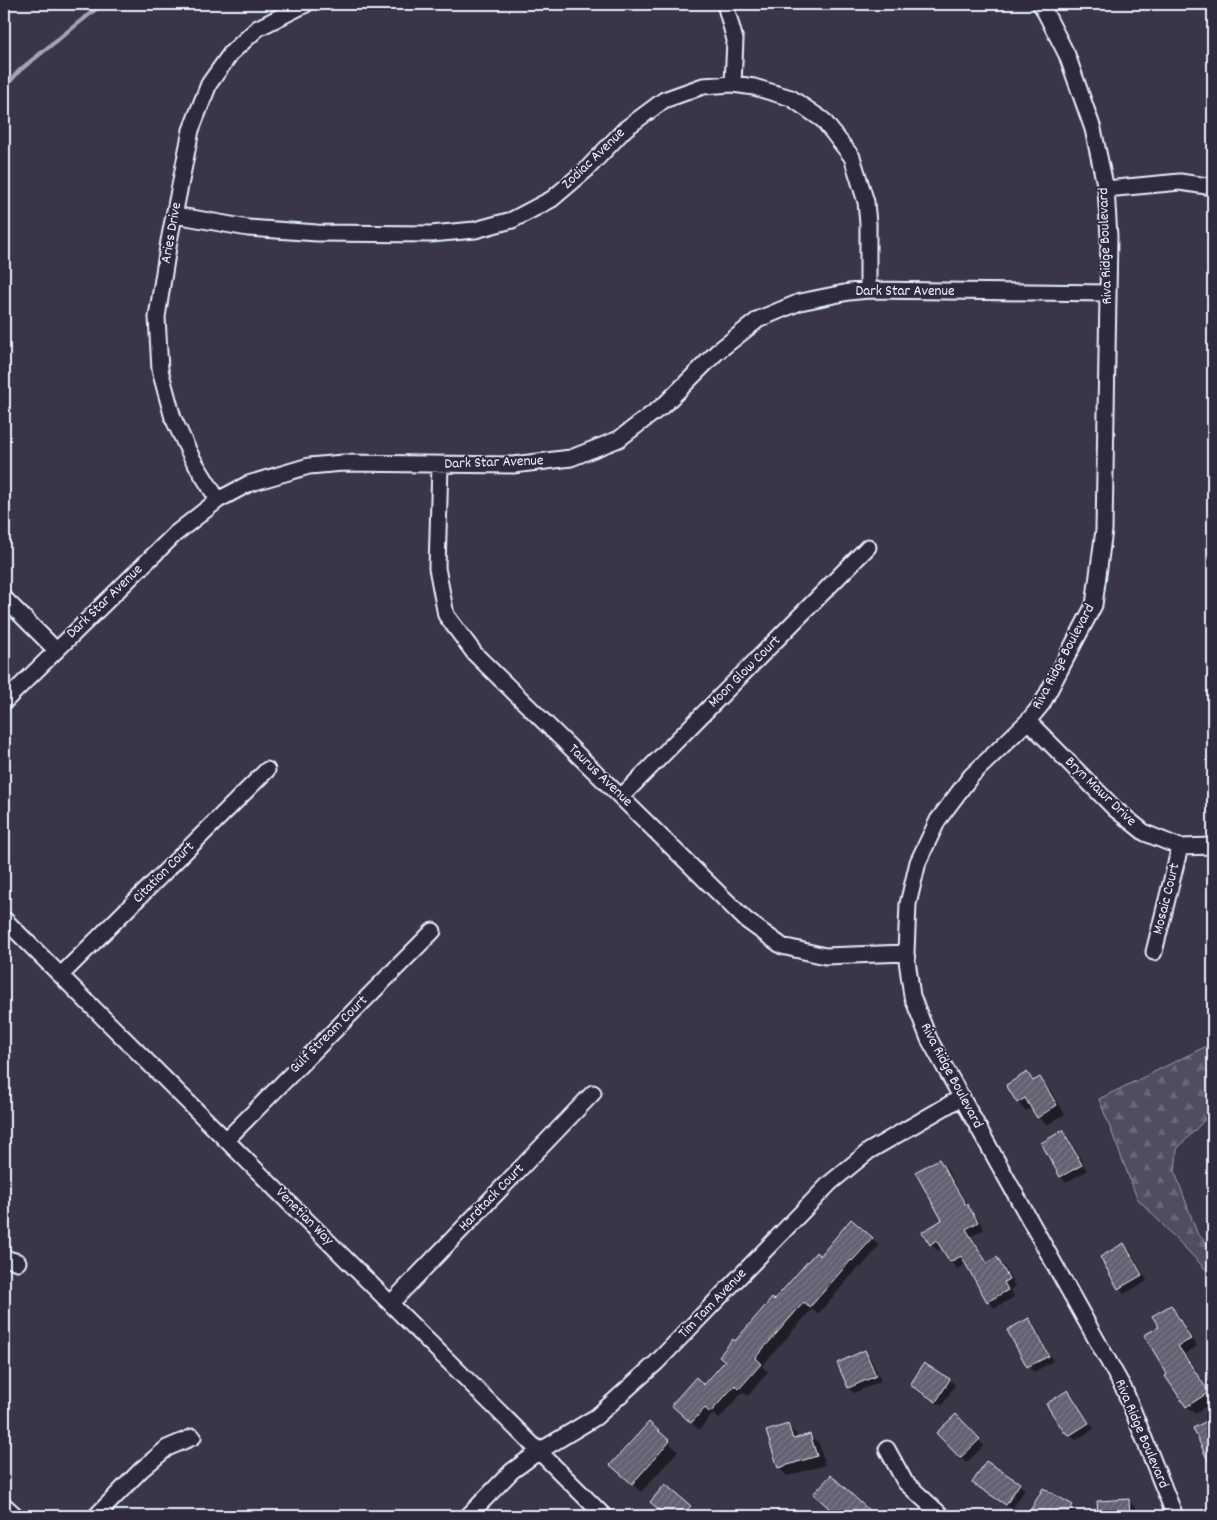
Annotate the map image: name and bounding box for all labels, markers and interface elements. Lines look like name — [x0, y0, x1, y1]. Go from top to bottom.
street label: Zodiac Avenue — [557, 123, 631, 195]
street label: Riva Ridge Boulevard — [1093, 187, 1119, 305]
street label: Aries Drive — [156, 200, 188, 265]
street label: Dark Star Avenue — [855, 281, 955, 303]
street label: Dark Star Avenue — [444, 450, 544, 476]
street label: Dark Star Avenue — [62, 559, 149, 644]
street label: Riva Ridge Boulevard — [1027, 600, 1101, 714]
street label: Moon Glow Court — [704, 630, 787, 713]
street label: Taurus Avenue — [563, 739, 638, 813]
street label: Bryn Mawr Drive — [1059, 752, 1141, 832]
street label: Citation Court — [128, 837, 200, 909]
street label: Mosaic Court — [1148, 861, 1187, 937]
street label: Gulf Stream Court — [285, 990, 374, 1079]
street label: Riva Ridge Boulevard — [914, 1019, 988, 1133]
street label: Hardtack Court — [454, 1159, 531, 1237]
street label: Venetian Way — [270, 1183, 339, 1252]
street label: Tim Tam Avenue — [674, 1264, 753, 1344]
street label: Riva Ridge Boulevard — [1108, 1376, 1174, 1492]

